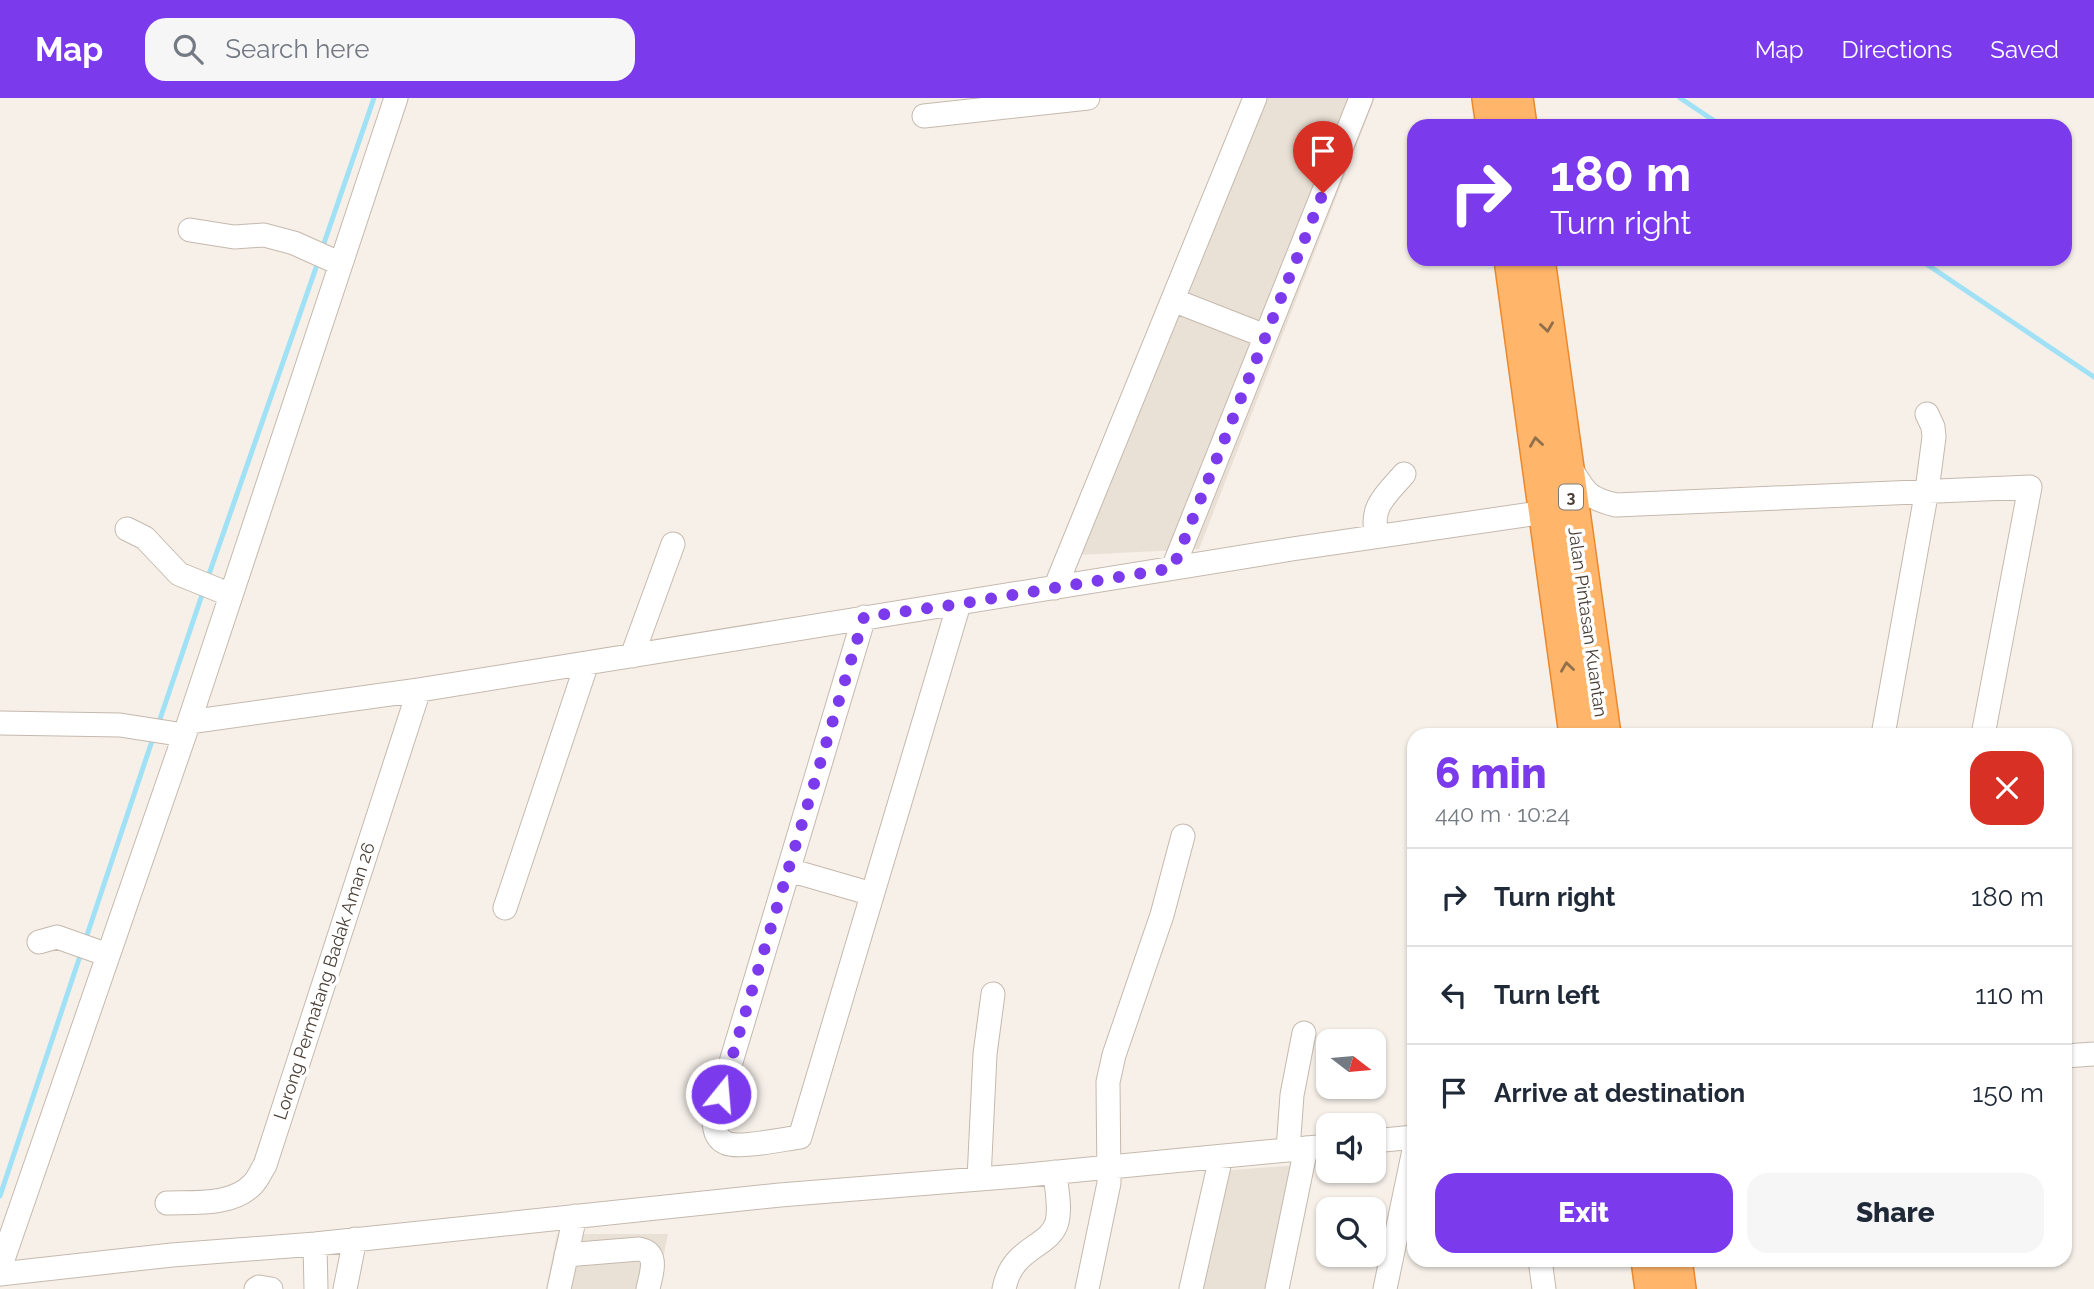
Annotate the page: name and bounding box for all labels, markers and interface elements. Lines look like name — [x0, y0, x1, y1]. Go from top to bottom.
search box — [145, 18, 635, 81]
text: Map — [35, 30, 103, 69]
icon: search — [169, 30, 207, 68]
text: Search here — [225, 34, 370, 64]
text: Map — [1755, 35, 1804, 64]
text: Directions — [1842, 35, 1952, 64]
text: Saved — [1990, 35, 2059, 64]
pin — [1293, 121, 1353, 193]
icon: arrive — [1304, 132, 1342, 170]
text: 180 m — [1550, 145, 1691, 202]
icon: right — [1435, 147, 1526, 238]
text: Turn right — [1550, 204, 1691, 241]
one-way arrow — [1539, 321, 1554, 332]
one-way arrow — [1529, 436, 1544, 448]
road number: 3 — [1559, 484, 1583, 510]
street label: Jalan Pintasan Kuantan — [1564, 526, 1612, 718]
one-way arrow — [1560, 662, 1575, 673]
text: 6 min — [1435, 749, 1547, 798]
button: close — [1970, 751, 2044, 825]
text: 440 m · 10:24 — [1435, 800, 1570, 827]
street label: Lorong Permatang Badak Aman 26 — [269, 840, 379, 1122]
icon: right — [1435, 878, 1473, 916]
text: Turn right — [1494, 882, 1615, 912]
text: 180 m — [1971, 882, 2044, 912]
icon: left — [1435, 976, 1473, 1014]
text: Turn left — [1494, 980, 1600, 1010]
text: 110 m — [1975, 980, 2044, 1010]
north arrow — [1316, 1029, 1386, 1099]
map controls — [1316, 1029, 1386, 1267]
position arrow — [684, 1057, 758, 1131]
icon: arrive — [1435, 1074, 1473, 1112]
text: Arrive at destination — [1494, 1078, 1745, 1108]
text: 150 m — [1972, 1078, 2044, 1108]
button: sound — [1316, 1113, 1386, 1183]
button: Exit — [1435, 1173, 1733, 1253]
button: Share — [1747, 1173, 2044, 1253]
button: search — [1316, 1197, 1386, 1267]

